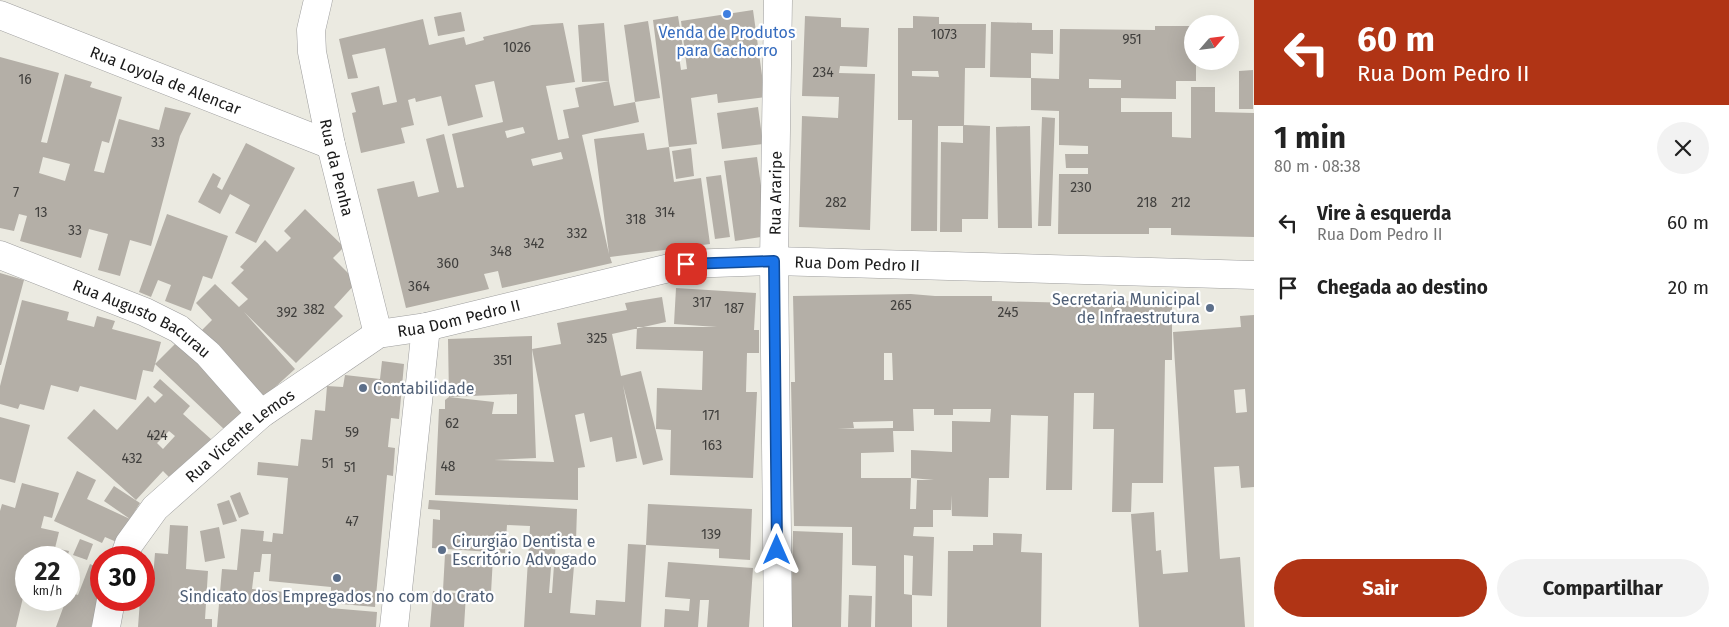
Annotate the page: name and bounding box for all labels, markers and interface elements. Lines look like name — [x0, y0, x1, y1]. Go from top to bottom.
marker: Venda de Produtos para Cachorro — [721, 8, 733, 20]
north arrow — [1184, 15, 1239, 70]
map controls — [1184, 15, 1239, 70]
text: 60 m — [1357, 18, 1435, 60]
icon: left — [1274, 20, 1339, 85]
place label: Venda de Produtos para Cachorro — [659, 23, 795, 60]
house number: 1073 — [931, 26, 957, 43]
house number: 951 — [1122, 31, 1142, 48]
house number: 1026 — [503, 39, 531, 56]
street label: Rua Loyola de Alencar — [87, 42, 244, 119]
text: Rua Dom Pedro II — [1357, 60, 1529, 87]
house number: 234 — [812, 64, 834, 81]
house number: 16 — [18, 71, 32, 88]
street label: Rua da Penha — [316, 117, 357, 218]
text: 1 min — [1274, 120, 1346, 156]
button: close — [1657, 122, 1709, 174]
house number: 33 — [151, 134, 165, 151]
street label: Rua Araripe — [765, 151, 786, 235]
text: 80 m · 08:38 — [1274, 157, 1361, 176]
house number: 230 — [1070, 179, 1092, 196]
house number: 7 — [13, 184, 19, 201]
house number: 282 — [825, 194, 847, 211]
house number: 218 — [1137, 194, 1157, 211]
house number: 212 — [1171, 194, 1191, 211]
text: Vire à esquerda — [1317, 202, 1451, 225]
house number: 13 — [34, 204, 48, 221]
house number: 314 — [655, 204, 676, 221]
icon: left — [1274, 209, 1302, 237]
house number: 318 — [626, 211, 646, 228]
text: 60 m — [1667, 211, 1709, 234]
house number: 33 — [68, 222, 82, 239]
house number: 332 — [567, 225, 587, 242]
text: Rua Dom Pedro II — [1317, 225, 1442, 244]
house number: 342 — [523, 235, 545, 252]
house number: 348 — [490, 243, 512, 260]
pin — [665, 243, 707, 285]
icon: arrive — [672, 250, 700, 278]
street label: Rua Dom Pedro II — [794, 253, 920, 275]
house number: 360 — [437, 255, 459, 272]
icon: arrive — [1274, 274, 1302, 302]
street label: Rua Augusto Bacurau — [70, 276, 214, 362]
text: Chegada ao destino — [1317, 276, 1488, 299]
text: 20 m — [1668, 276, 1709, 299]
house number: 364 — [408, 278, 430, 295]
place label: Secretaria Municipal de Infraestrutura — [1052, 290, 1200, 327]
house number: 317 — [693, 294, 711, 311]
street label: Rua Dom Pedro II — [396, 296, 522, 341]
house number: 265 — [890, 297, 912, 314]
house number: 187 — [724, 300, 744, 317]
house number: 382 — [303, 301, 325, 318]
marker: Secretaria Municipal de Infraestrutura — [1204, 302, 1216, 314]
house number: 392 — [277, 304, 297, 321]
house number: 245 — [998, 304, 1018, 321]
house number: 325 — [587, 330, 607, 347]
house number: 351 — [493, 352, 513, 369]
place label: Contabilidade — [373, 379, 475, 398]
marker: Contabilidade — [357, 382, 369, 394]
street label: Rua Vicente Lemos — [182, 385, 298, 487]
house number: 171 — [702, 407, 720, 424]
house number: 62 — [445, 415, 459, 432]
house number: 59 — [345, 424, 359, 441]
house number: 424 — [146, 427, 168, 444]
house number: 163 — [702, 437, 722, 454]
house number: 432 — [122, 450, 143, 467]
house number: 51 — [322, 455, 334, 472]
house number: 48 — [440, 458, 456, 475]
house number: 51 — [344, 459, 356, 476]
house number: 47 — [345, 513, 359, 530]
position arrow — [750, 523, 802, 575]
house number: 139 — [701, 526, 721, 543]
place label: Cirurgião Dentista e Escritório Advogado — [452, 532, 597, 569]
marker: Cirurgião Dentista e Escritório Advogado — [436, 544, 448, 556]
speed limit sign: 30 — [90, 546, 155, 611]
text: 22 — [35, 557, 60, 587]
button: Sair — [1274, 559, 1487, 617]
button: Compartilhar — [1497, 559, 1709, 617]
marker: Sindicato dos Empregados no com do Crato — [331, 572, 343, 584]
text: km/h — [33, 584, 62, 598]
place label: Sindicato dos Empregados no com do Crato — [180, 587, 494, 606]

